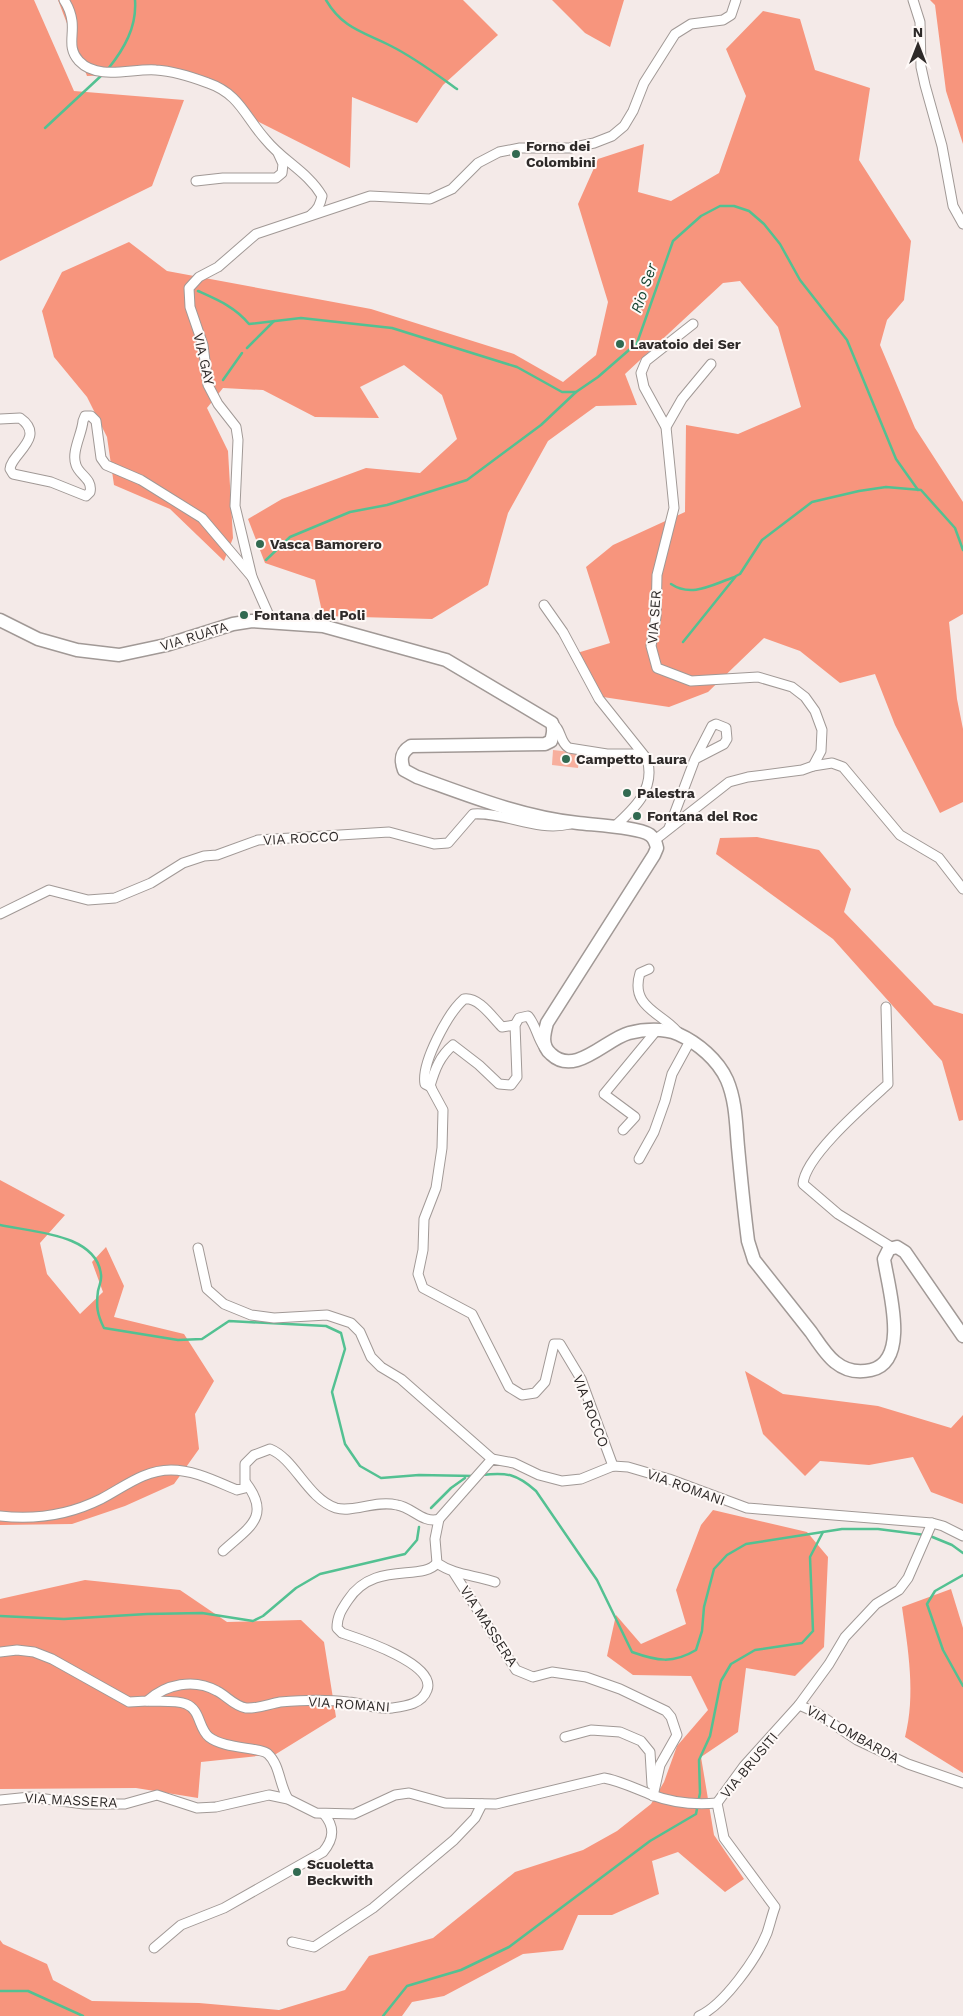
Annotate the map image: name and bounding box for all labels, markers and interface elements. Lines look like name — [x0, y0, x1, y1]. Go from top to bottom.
north arrow — [893, 20, 943, 70]
text: N — [913, 24, 923, 40]
place label: Forno dei Colombini — [526, 138, 596, 170]
marker: Forno dei Colombini — [510, 148, 522, 160]
water label: Rio Ser — [627, 260, 661, 315]
street label: VIA GAY — [190, 331, 218, 387]
place label: Lavatoio dei Ser — [630, 336, 741, 352]
marker: Lavatoio dei Ser — [614, 338, 626, 350]
place label: Vasca Bamorero — [270, 536, 382, 552]
marker: Vasca Bamorero — [254, 538, 266, 550]
street label: VIA SER — [644, 590, 664, 644]
place label: Fontana del Poli — [254, 607, 365, 623]
marker: Fontana del Poli — [238, 609, 250, 621]
street label: VIA RUATA — [158, 618, 230, 654]
place label: Campetto Laura — [576, 751, 688, 767]
marker: Campetto Laura — [560, 753, 572, 765]
place label: Palestra — [637, 785, 696, 801]
marker: Palestra — [621, 787, 633, 799]
place label: Fontana del Roc — [647, 808, 758, 824]
marker: Fontana del Roc — [631, 810, 643, 822]
street label: VIA ROCCO — [263, 828, 339, 848]
street label: VIA ROCCO — [570, 1373, 612, 1449]
street label: VIA ROMANI — [645, 1465, 727, 1509]
street label: VIA MASSERA — [457, 1583, 521, 1669]
street label: VIA ROMANI — [308, 1693, 390, 1715]
street label: VIA LOMBARDA — [804, 1702, 902, 1766]
street label: VIA BRUSITI — [717, 1729, 781, 1801]
street label: VIA MASSERA — [24, 1790, 118, 1810]
place label: Scuoletta Beckwith — [307, 1856, 374, 1888]
marker: Scuoletta Beckwith — [291, 1866, 303, 1878]

